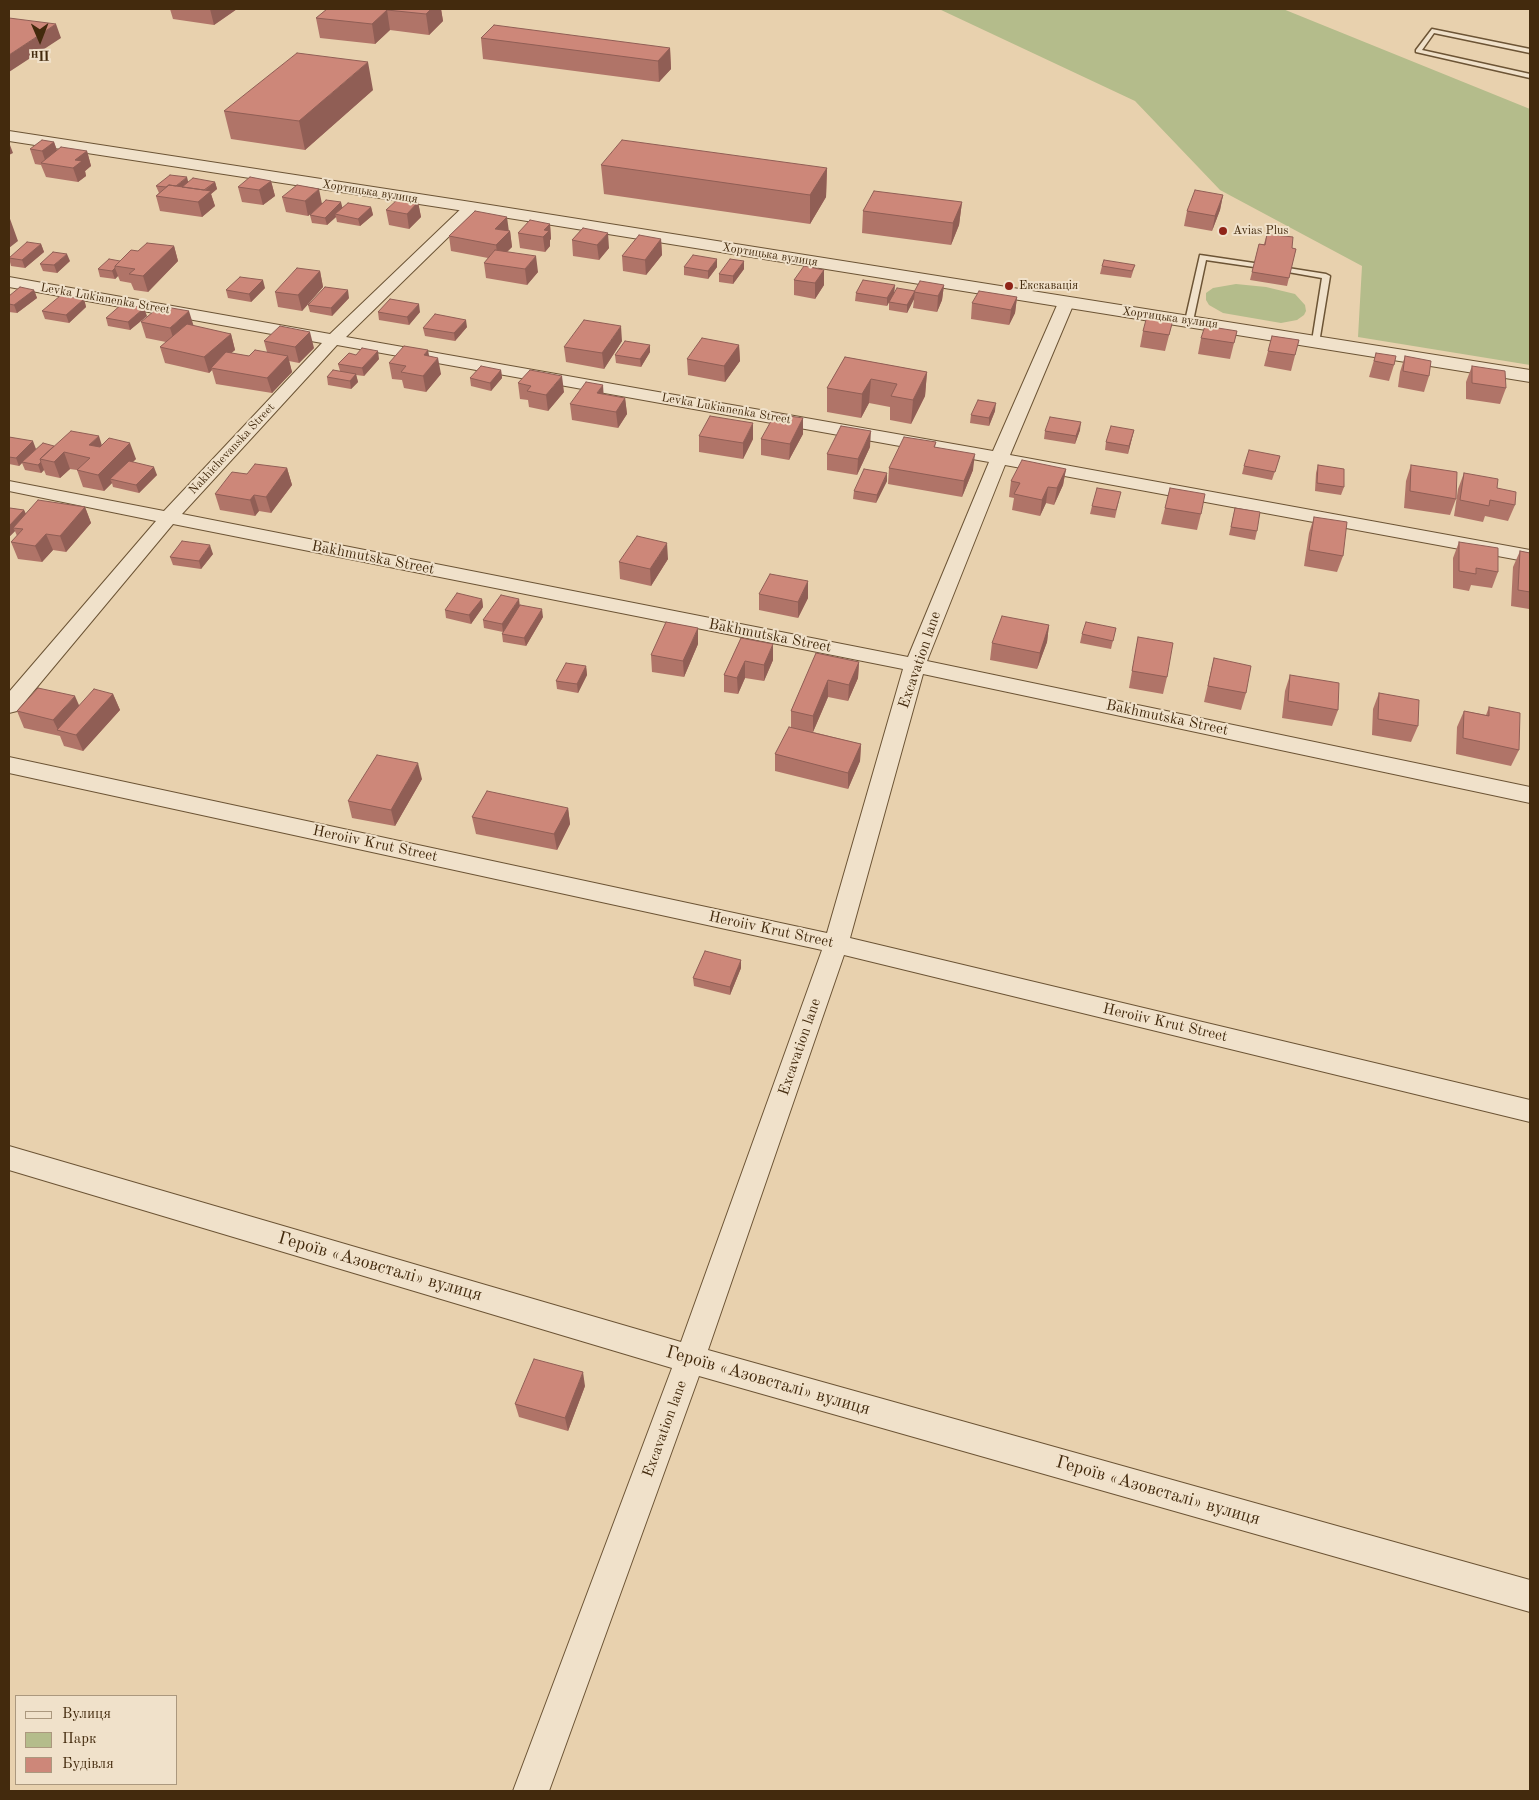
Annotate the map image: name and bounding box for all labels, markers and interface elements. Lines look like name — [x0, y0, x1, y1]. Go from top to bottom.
north arrow — [15, 15, 65, 65]
text: Пн — [31, 48, 50, 62]
street label: Хортицька вулиця — [321, 177, 419, 207]
place label: Avias Plus — [1233, 224, 1289, 238]
marker: Avias Plus — [1217, 225, 1229, 237]
street label: Хортицька вулиця — [721, 240, 819, 270]
place label: Екскавація — [1019, 279, 1078, 293]
marker: Екскавація — [1003, 280, 1015, 292]
street label: Levka Lukianenka Street — [39, 281, 171, 317]
street label: Хортицька вулиця — [1121, 304, 1219, 332]
street label: Levka Lukianenka Street — [660, 391, 792, 427]
street label: Nakhichevanska Street — [186, 400, 278, 498]
street label: Bakhmutska Street — [310, 537, 436, 579]
street label: Excavation lane — [895, 609, 945, 711]
street label: Bakhmutska Street — [707, 615, 833, 657]
street label: Bakhmutska Street — [1104, 696, 1230, 740]
street label: Heroiiv Krut Street — [311, 822, 439, 866]
street label: Heroiiv Krut Street — [707, 908, 835, 952]
street label: Excavation lane — [775, 996, 825, 1098]
street label: Heroiiv Krut Street — [1101, 1000, 1229, 1046]
street label: Героїв «Азовсталі» вулиця — [275, 1227, 485, 1307]
street label: Героїв «Азовсталі» вулиця — [663, 1341, 873, 1421]
street label: Excavation lane — [639, 1378, 691, 1480]
street label: Героїв «Азовсталі» вулиця — [1053, 1451, 1263, 1531]
legend — [15, 1695, 178, 1785]
text: Вулиця — [62, 1707, 111, 1722]
text: Парк — [62, 1732, 97, 1747]
text: Будівля — [62, 1757, 114, 1772]

